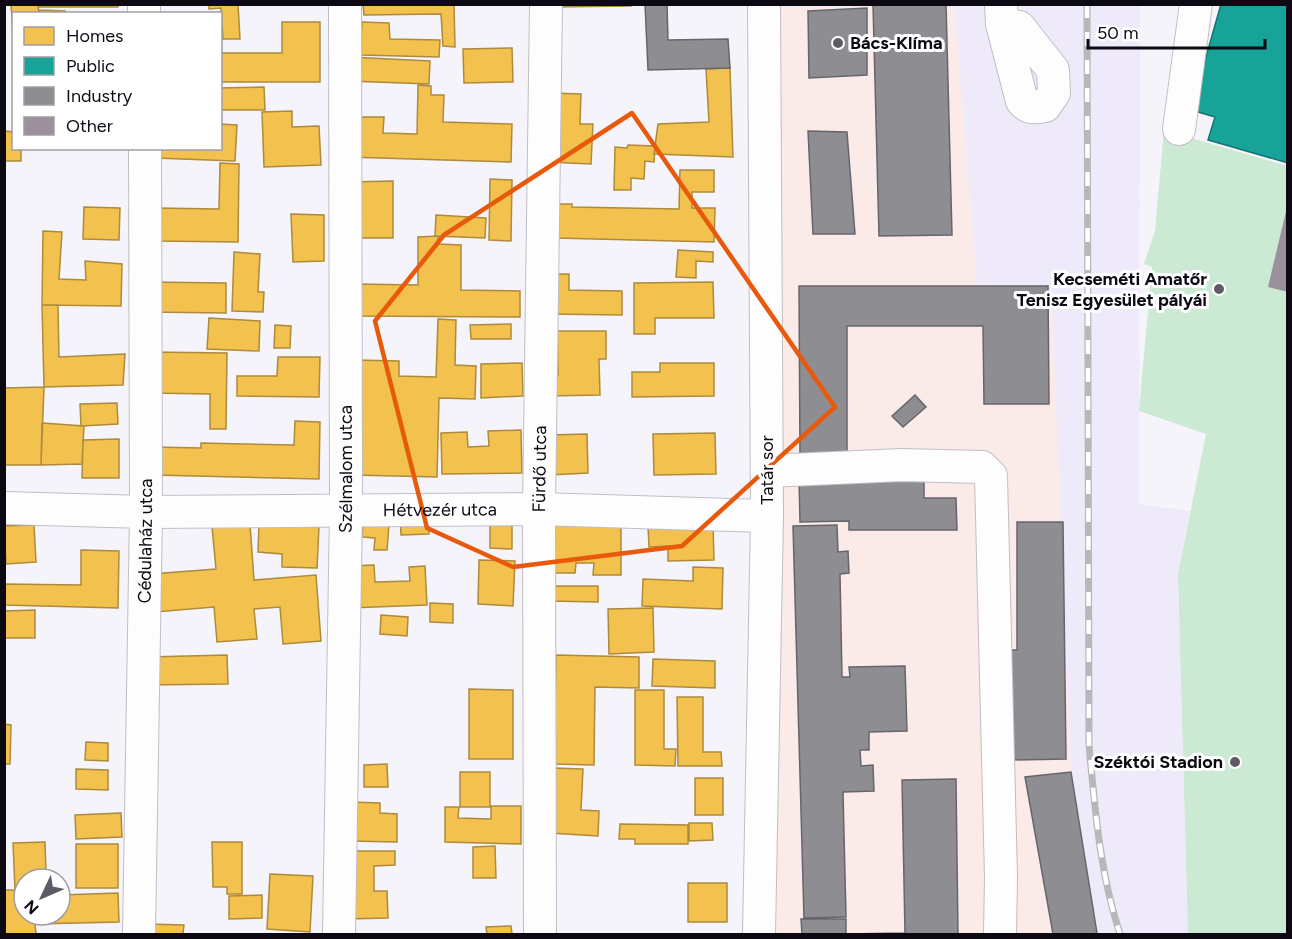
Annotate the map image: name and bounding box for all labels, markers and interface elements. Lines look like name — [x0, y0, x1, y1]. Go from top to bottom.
legend — [12, 12, 222, 150]
scale bar — [1088, 12, 1265, 50]
text: 50 m — [1097, 22, 1139, 44]
text: Homes — [66, 25, 124, 47]
place label: Bács-Klíma — [850, 32, 943, 54]
marker: Bács-Klíma — [831, 36, 845, 50]
text: Public — [66, 55, 115, 77]
text: Industry — [66, 85, 133, 107]
text: Other — [66, 115, 113, 137]
place label: Kecseméti Amatőr Tenisz Egyesület pályái — [1016, 268, 1207, 311]
marker: Kecseméti Amatőr Tenisz Egyesület pályái — [1212, 282, 1226, 296]
street label: Szélmalom utca — [335, 405, 357, 533]
street label: Fürdő utca — [528, 425, 551, 513]
street label: Tatár sor — [756, 435, 778, 505]
street label: Cédulaház utca — [133, 479, 157, 604]
street label: Hétvezér utca — [383, 498, 497, 521]
place label: Széktói Stadion — [1094, 751, 1223, 773]
marker: Széktói Stadion — [1228, 755, 1242, 769]
north arrow — [12, 867, 72, 927]
text: N — [20, 896, 43, 918]

